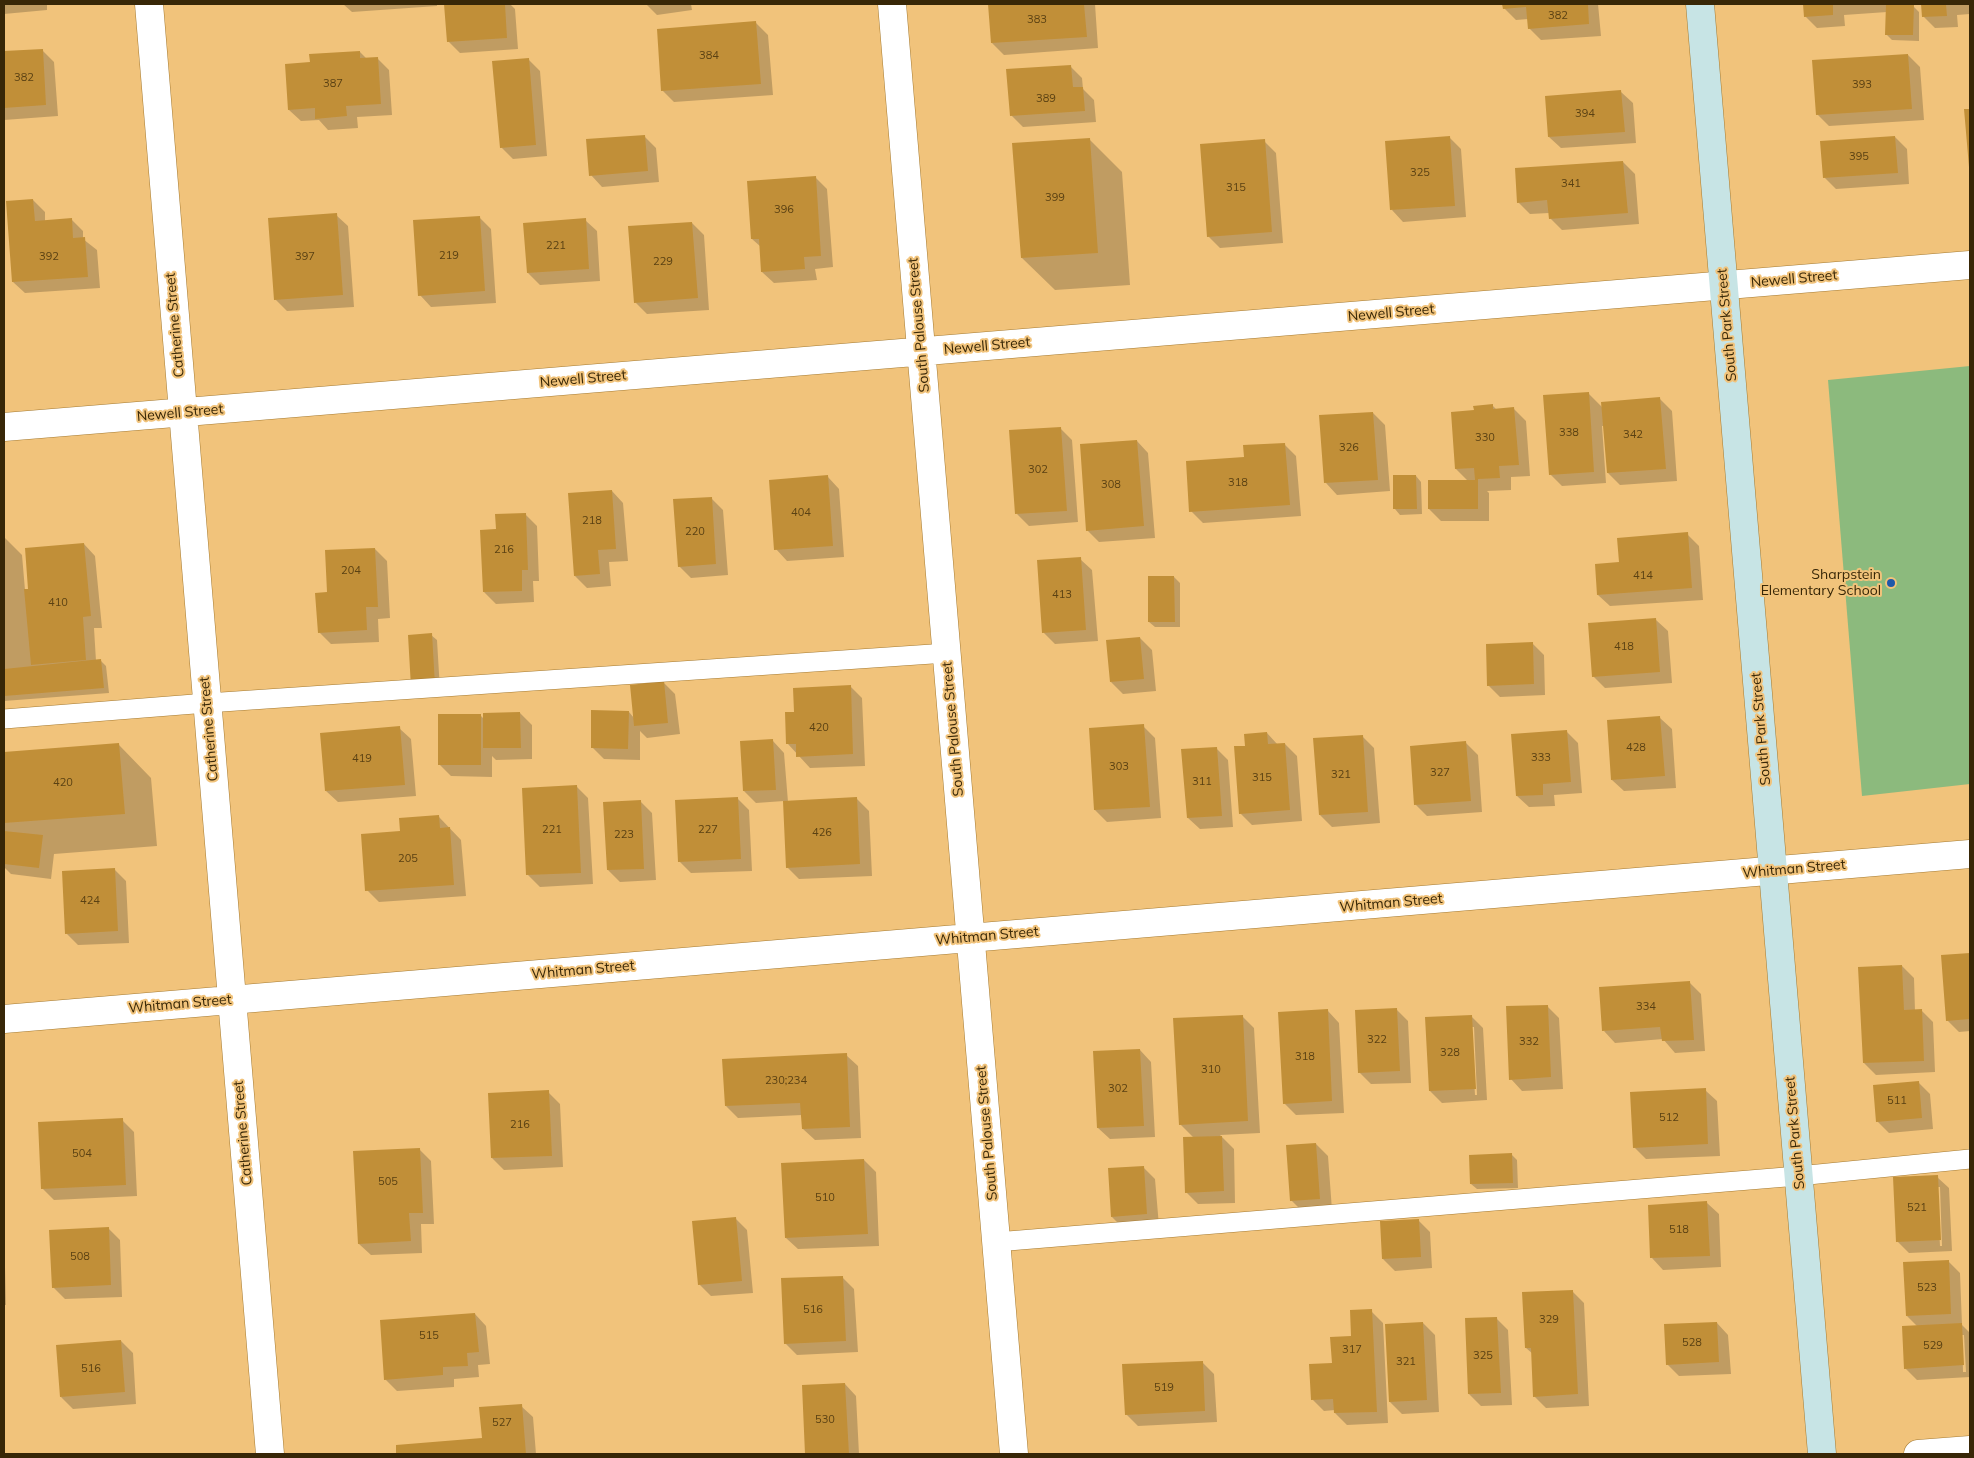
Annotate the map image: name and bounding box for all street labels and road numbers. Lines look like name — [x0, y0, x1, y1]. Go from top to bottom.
street label: South Palouse Street — [905, 257, 933, 393]
street label: Newell Street — [1750, 267, 1838, 291]
street label: South Park Street — [1714, 268, 1740, 382]
street label: Catherine Street — [162, 272, 188, 378]
street label: Newell Street — [1347, 301, 1435, 325]
street label: Newell Street — [943, 334, 1031, 358]
street label: Newell Street — [539, 367, 627, 391]
street label: Newell Street — [136, 401, 224, 425]
street label: South Palouse Street — [939, 661, 967, 797]
street label: South Park Street — [1748, 672, 1774, 786]
street label: Catherine Street — [196, 676, 222, 782]
street label: Whitman Street — [1742, 856, 1846, 882]
street label: Whitman Street — [1339, 890, 1443, 916]
street label: Whitman Street — [935, 923, 1039, 949]
street label: Whitman Street — [531, 957, 635, 983]
street label: Whitman Street — [128, 991, 232, 1017]
street label: South Palouse Street — [973, 1065, 1001, 1201]
street label: South Park Street — [1782, 1076, 1808, 1190]
street label: Catherine Street — [230, 1080, 256, 1186]

